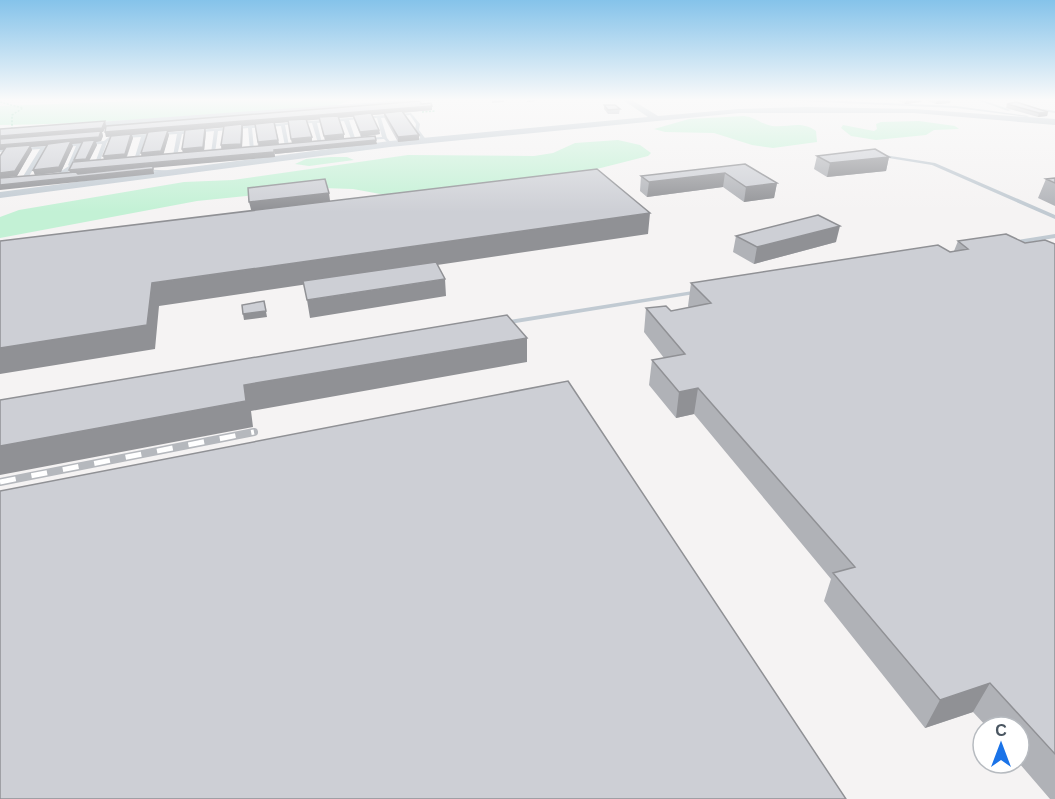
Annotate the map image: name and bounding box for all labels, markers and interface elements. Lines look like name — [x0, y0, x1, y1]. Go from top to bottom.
north arrow — [971, 715, 1031, 775]
text: С — [995, 722, 1007, 739]

